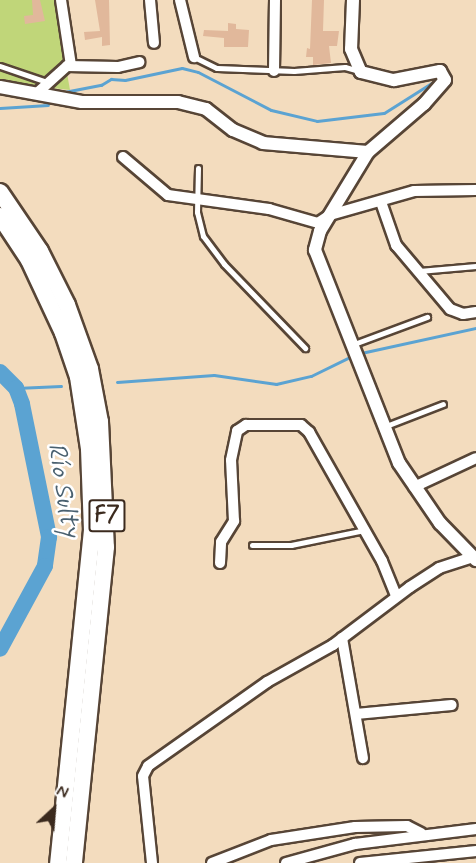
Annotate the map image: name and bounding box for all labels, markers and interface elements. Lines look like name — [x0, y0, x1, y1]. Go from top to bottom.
water label: Río Sulty — [39, 439, 85, 541]
road number: F7 — [88, 497, 126, 535]
north arrow — [24, 779, 84, 839]
text: N — [53, 781, 72, 804]

